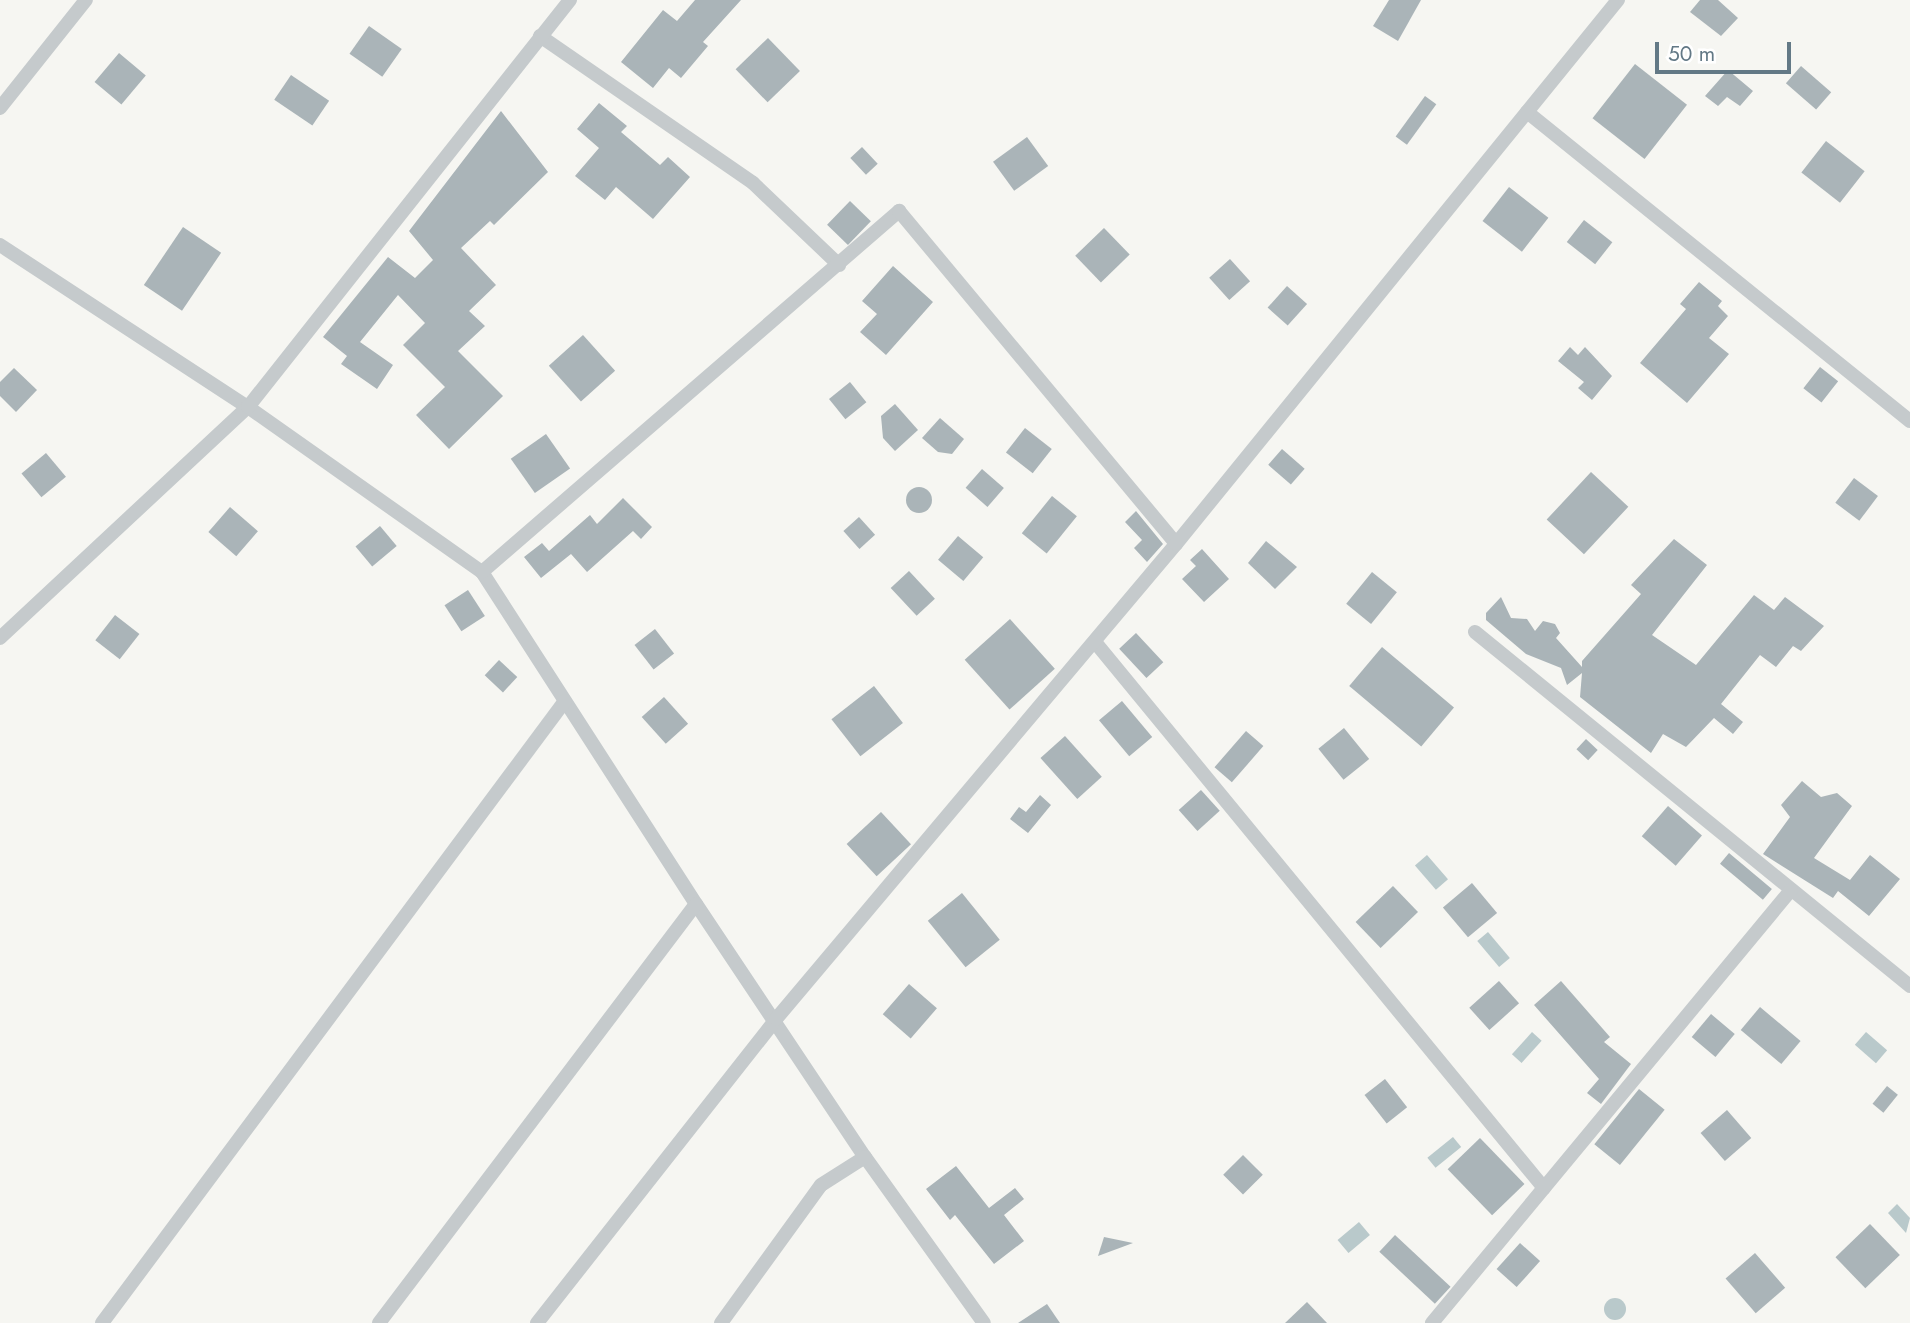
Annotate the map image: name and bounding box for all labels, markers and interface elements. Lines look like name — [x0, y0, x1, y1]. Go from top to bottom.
scale bar — [1658, 28, 1794, 72]
text: 50 m — [1668, 39, 1715, 69]

